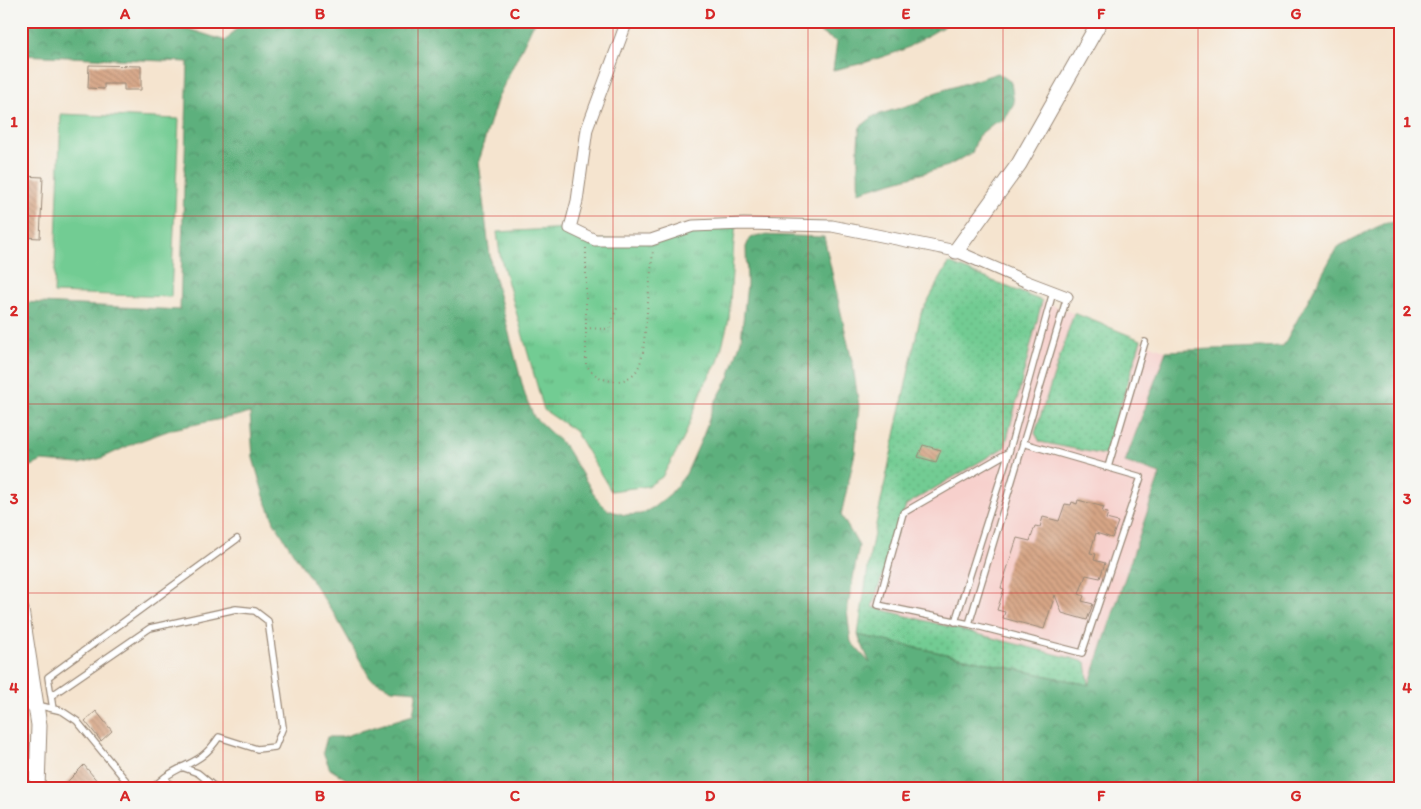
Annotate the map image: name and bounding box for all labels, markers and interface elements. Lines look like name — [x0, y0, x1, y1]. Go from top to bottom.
text: A — [119, 4, 131, 23]
text: B — [315, 4, 326, 23]
text: C — [510, 4, 521, 23]
text: D — [705, 4, 716, 23]
text: E — [902, 4, 911, 23]
text: F — [1097, 4, 1106, 23]
text: G — [1290, 4, 1302, 23]
text: 1 — [10, 112, 18, 131]
text: 1 — [1403, 112, 1411, 131]
text: 2 — [10, 301, 19, 320]
text: 2 — [1403, 301, 1412, 320]
text: 3 — [10, 489, 19, 508]
text: 3 — [1403, 489, 1412, 508]
text: 4 — [9, 678, 19, 697]
text: 4 — [1402, 678, 1412, 697]
text: A — [119, 786, 131, 805]
text: B — [315, 786, 326, 805]
text: C — [510, 786, 521, 805]
text: D — [705, 786, 716, 805]
text: E — [902, 786, 911, 805]
text: F — [1097, 786, 1106, 805]
text: G — [1290, 786, 1302, 805]

